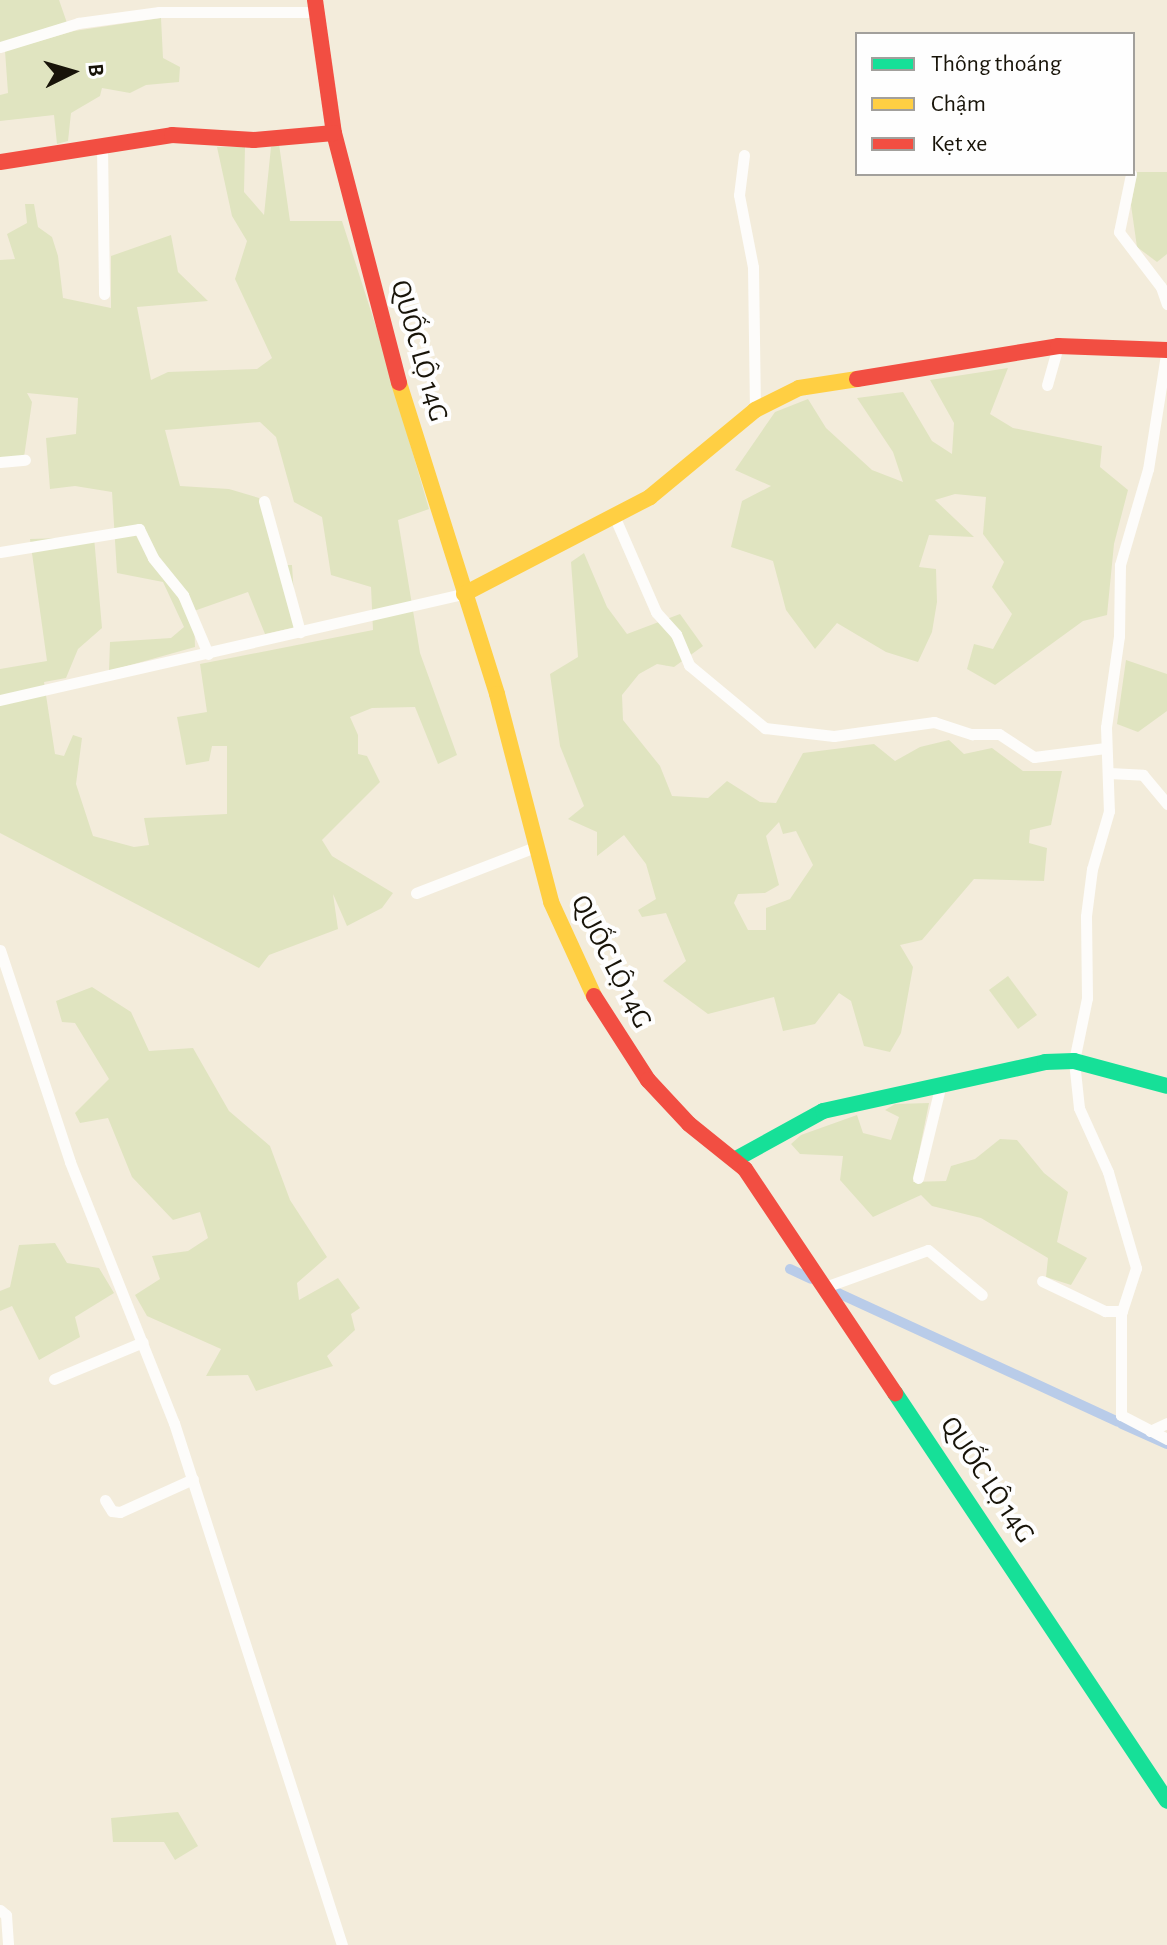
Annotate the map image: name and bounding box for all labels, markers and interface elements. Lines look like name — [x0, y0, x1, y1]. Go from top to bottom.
north arrow — [32, 32, 112, 112]
legend — [855, 32, 1135, 176]
text: Thông thoáng — [931, 52, 1061, 76]
text: B — [84, 63, 107, 77]
text: Chậm — [931, 92, 986, 116]
text: Kẹt xe — [931, 132, 987, 156]
street label: QUỐC LỘ 14G — [383, 277, 455, 425]
street label: QUỐC LỘ 14G — [563, 890, 659, 1034]
street label: QUỐC LỘ 14G — [932, 1410, 1042, 1550]

